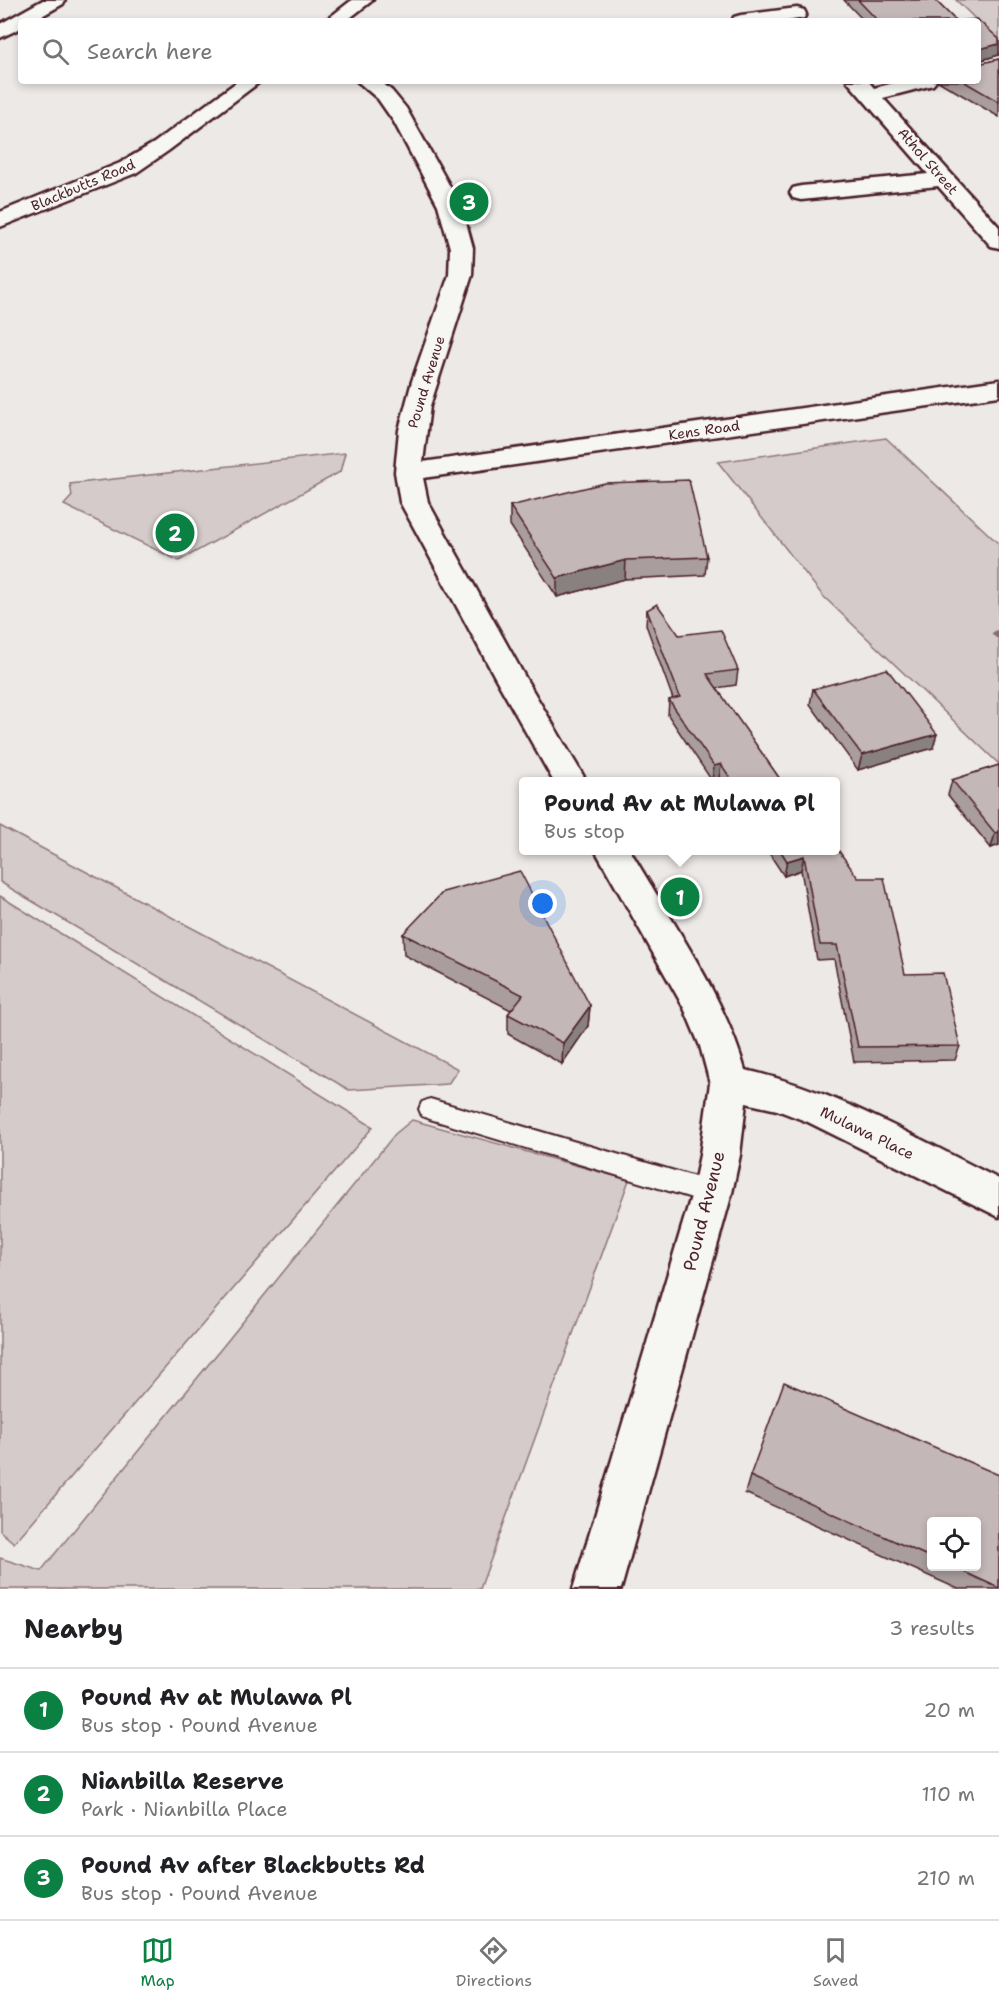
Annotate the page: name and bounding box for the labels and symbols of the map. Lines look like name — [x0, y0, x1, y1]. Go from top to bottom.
street label: Athol Street — [894, 124, 962, 198]
street label: Blackbutts Road — [28, 155, 138, 215]
pin: 3 — [450, 180, 488, 224]
street label: Pound Avenue — [403, 334, 449, 430]
street label: Kens Road — [667, 416, 741, 444]
pin: 2 — [156, 510, 195, 556]
pin: 1 — [660, 874, 700, 920]
your location — [528, 889, 557, 918]
street label: Mulawa Place — [817, 1102, 917, 1164]
street label: Pound Avenue — [677, 1148, 731, 1274]

